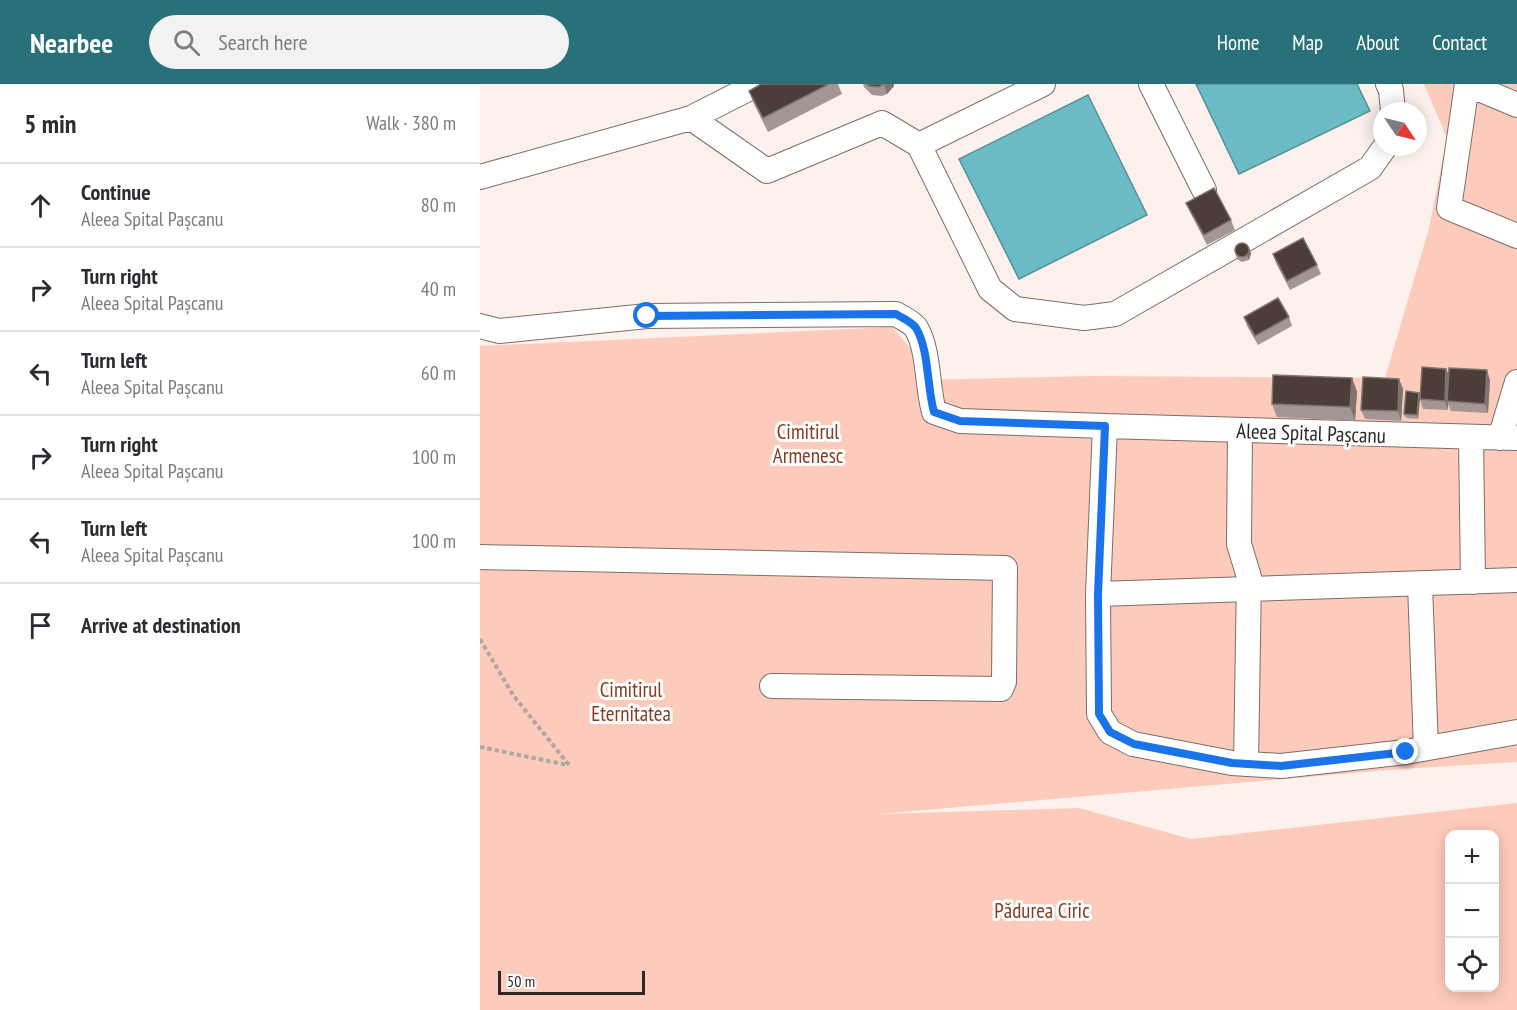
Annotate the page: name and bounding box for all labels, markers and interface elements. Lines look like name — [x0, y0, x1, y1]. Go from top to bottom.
search box — [149, 15, 569, 69]
text: Nearbee — [30, 24, 113, 61]
icon: search — [170, 26, 203, 59]
text: Search here — [218, 28, 308, 56]
text: Home — [1217, 29, 1259, 56]
text: Map — [1292, 29, 1323, 56]
text: About — [1356, 29, 1399, 56]
text: Contact — [1432, 29, 1487, 56]
north arrow — [1373, 102, 1427, 156]
text: 5 min — [24, 107, 77, 140]
text: Walk · 380 m — [366, 110, 456, 136]
text: Continue — [81, 178, 151, 206]
icon: ahead — [24, 189, 57, 222]
text: 80 m — [421, 192, 456, 218]
text: Aleea Spital Pașcanu — [81, 206, 224, 232]
text: Turn right — [81, 262, 158, 290]
icon: right — [24, 273, 57, 306]
text: 40 m — [421, 276, 456, 302]
text: Aleea Spital Pașcanu — [81, 290, 224, 316]
route start — [633, 302, 659, 328]
text: Turn left — [81, 346, 147, 374]
icon: left — [24, 357, 57, 390]
text: 60 m — [421, 360, 456, 386]
text: Aleea Spital Pașcanu — [81, 374, 224, 400]
street label: Aleea Spital Pașcanu — [1236, 417, 1386, 449]
park label: Cimitirul Armenesc — [773, 418, 844, 469]
text: Turn right — [81, 430, 158, 458]
icon: right — [24, 441, 57, 474]
text: 100 m — [412, 444, 456, 470]
text: Aleea Spital Pașcanu — [81, 458, 224, 484]
text: Turn left — [81, 514, 147, 542]
icon: left — [24, 525, 57, 558]
text: 100 m — [412, 528, 456, 554]
text: Aleea Spital Pașcanu — [81, 542, 224, 568]
icon: arrive — [24, 609, 57, 642]
text: Arrive at destination — [81, 611, 241, 639]
park label: Cimitirul Eternitatea — [591, 676, 671, 727]
route end — [1392, 738, 1418, 764]
map controls — [1445, 830, 1499, 992]
button: + — [1445, 830, 1499, 884]
button: − — [1445, 884, 1499, 938]
park label: Pădurea Ciric — [994, 897, 1090, 924]
button: locate — [1445, 938, 1499, 992]
scale bar — [498, 968, 645, 996]
text: 50 m — [507, 971, 535, 991]

